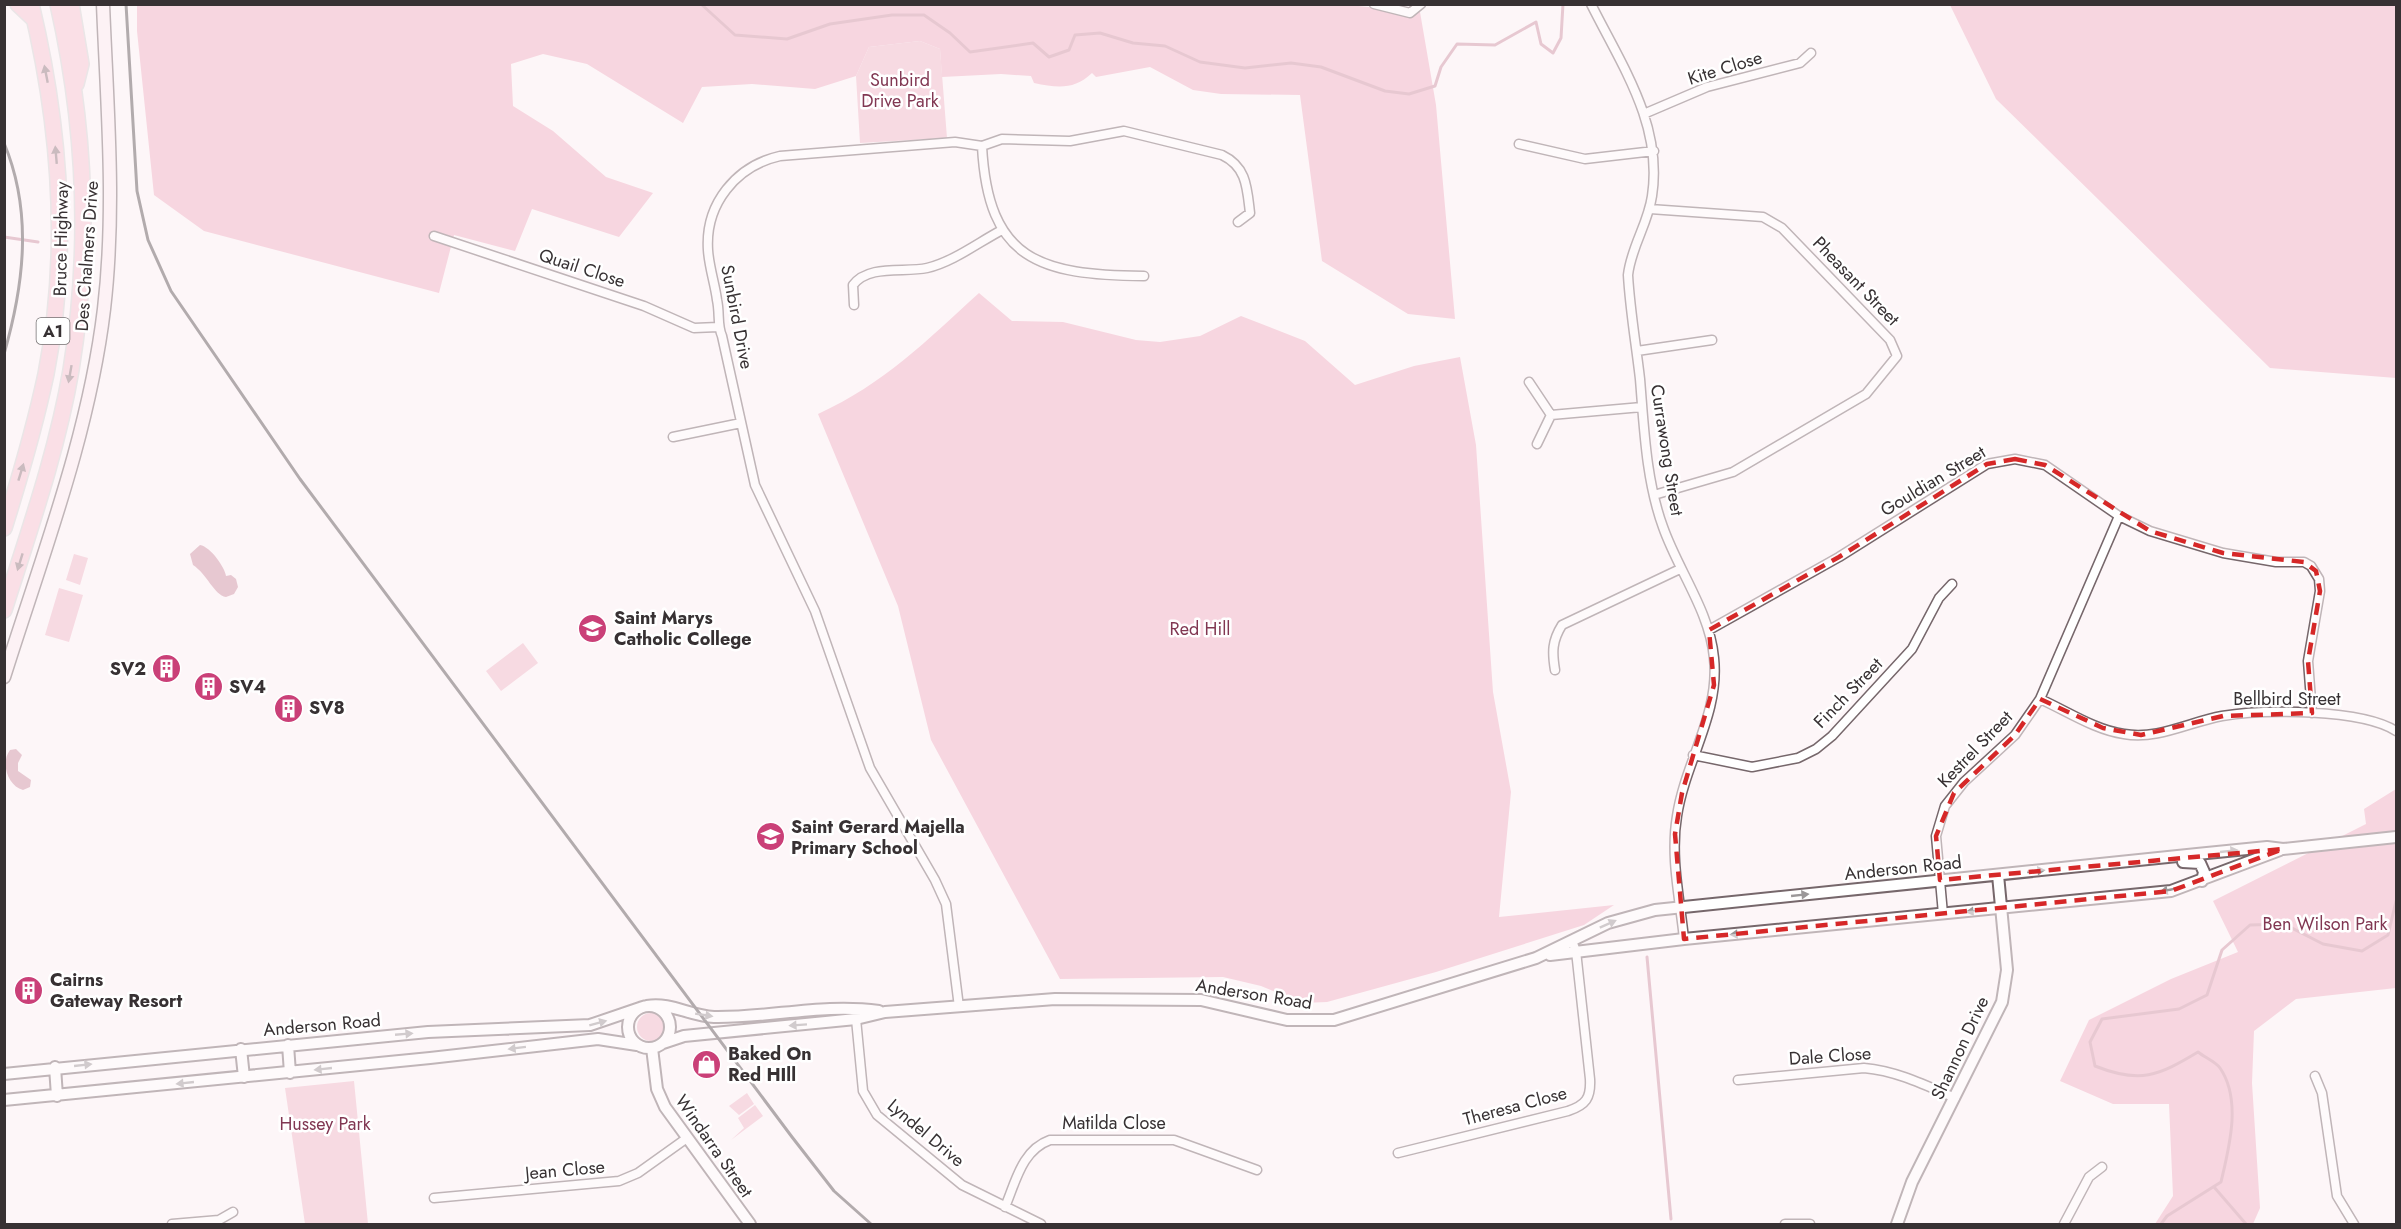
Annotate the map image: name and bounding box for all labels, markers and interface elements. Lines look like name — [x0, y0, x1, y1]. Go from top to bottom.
street label: Kite Close — [1685, 44, 1765, 92]
one-way arrow — [41, 64, 50, 83]
park label: Sunbird Drive Park — [861, 67, 939, 114]
one-way arrow — [51, 145, 61, 164]
street label: Des Chalmers Drive — [69, 180, 105, 332]
street label: Bruce Highway — [47, 181, 75, 297]
street label: Pheasant Street — [1807, 231, 1906, 332]
street label: Quail Close — [535, 242, 629, 294]
street label: Sunbird Drive — [714, 263, 760, 371]
road number: A1 — [36, 318, 70, 344]
one-way arrow — [65, 365, 74, 384]
street label: Currawong Street — [1644, 383, 1690, 518]
street label: Gouldian Street — [1875, 439, 1991, 523]
one-way arrow — [17, 462, 26, 480]
one-way arrow — [14, 553, 24, 571]
place label: Saint Marys Catholic College — [614, 605, 752, 652]
school or university icon: Saint Marys Catholic College — [577, 612, 609, 644]
park label: Red Hill — [1170, 616, 1230, 642]
street label: Finch Street — [1808, 651, 1889, 734]
building icon: SV2 — [151, 653, 183, 685]
place label: SV2 — [110, 656, 146, 682]
building icon: SV4 — [192, 671, 224, 703]
place label: SV4 — [229, 674, 266, 700]
street label: Bellbird Street — [2233, 686, 2341, 712]
building icon: SV8 — [272, 692, 304, 724]
place label: SV8 — [309, 695, 345, 721]
street label: Kestrel Street — [1932, 704, 2019, 793]
place label: Saint Gerard Majella Primary School — [791, 814, 965, 861]
school or university icon: Saint Gerard Majella Primary School — [754, 821, 786, 853]
one-way arrow — [2220, 846, 2239, 856]
street label: Anderson Road — [1843, 849, 1963, 887]
one-way arrow — [2026, 866, 2045, 876]
one-way arrow — [2159, 886, 2178, 895]
one-way arrow — [1790, 890, 1809, 900]
one-way arrow — [1965, 906, 1984, 916]
park label: Ben Wilson Park — [2263, 911, 2387, 937]
one-way arrow — [1599, 919, 1617, 929]
one-way arrow — [1730, 929, 1749, 939]
place label: Cairns Gateway Resort — [50, 967, 182, 1014]
street label: Anderson Road — [1194, 972, 1314, 1016]
building icon: Cairns Gateway Resort — [13, 974, 45, 1006]
street label: Shannon Drive — [1925, 992, 1995, 1104]
street label: Anderson Road — [262, 1007, 382, 1043]
one-way arrow — [694, 1011, 713, 1020]
one-way arrow — [589, 1017, 608, 1027]
one-way arrow — [789, 1020, 808, 1030]
one-way arrow — [395, 1030, 414, 1039]
street label: Dale Close — [1788, 1040, 1872, 1072]
place label: Baked On Red HIll — [728, 1041, 812, 1088]
one-way arrow — [508, 1043, 527, 1053]
shop icon: Baked On Red HIll — [691, 1048, 723, 1080]
one-way arrow — [74, 1060, 93, 1070]
one-way arrow — [314, 1064, 333, 1074]
one-way arrow — [176, 1078, 195, 1088]
street label: Theresa Close — [1460, 1080, 1570, 1132]
street label: Windarra Street — [669, 1089, 760, 1203]
street label: Lyndel Drive — [882, 1093, 970, 1173]
street label: Matilda Close — [1062, 1110, 1166, 1136]
park label: Hussey Park — [279, 1111, 371, 1137]
street label: Jean Close — [522, 1154, 606, 1187]

